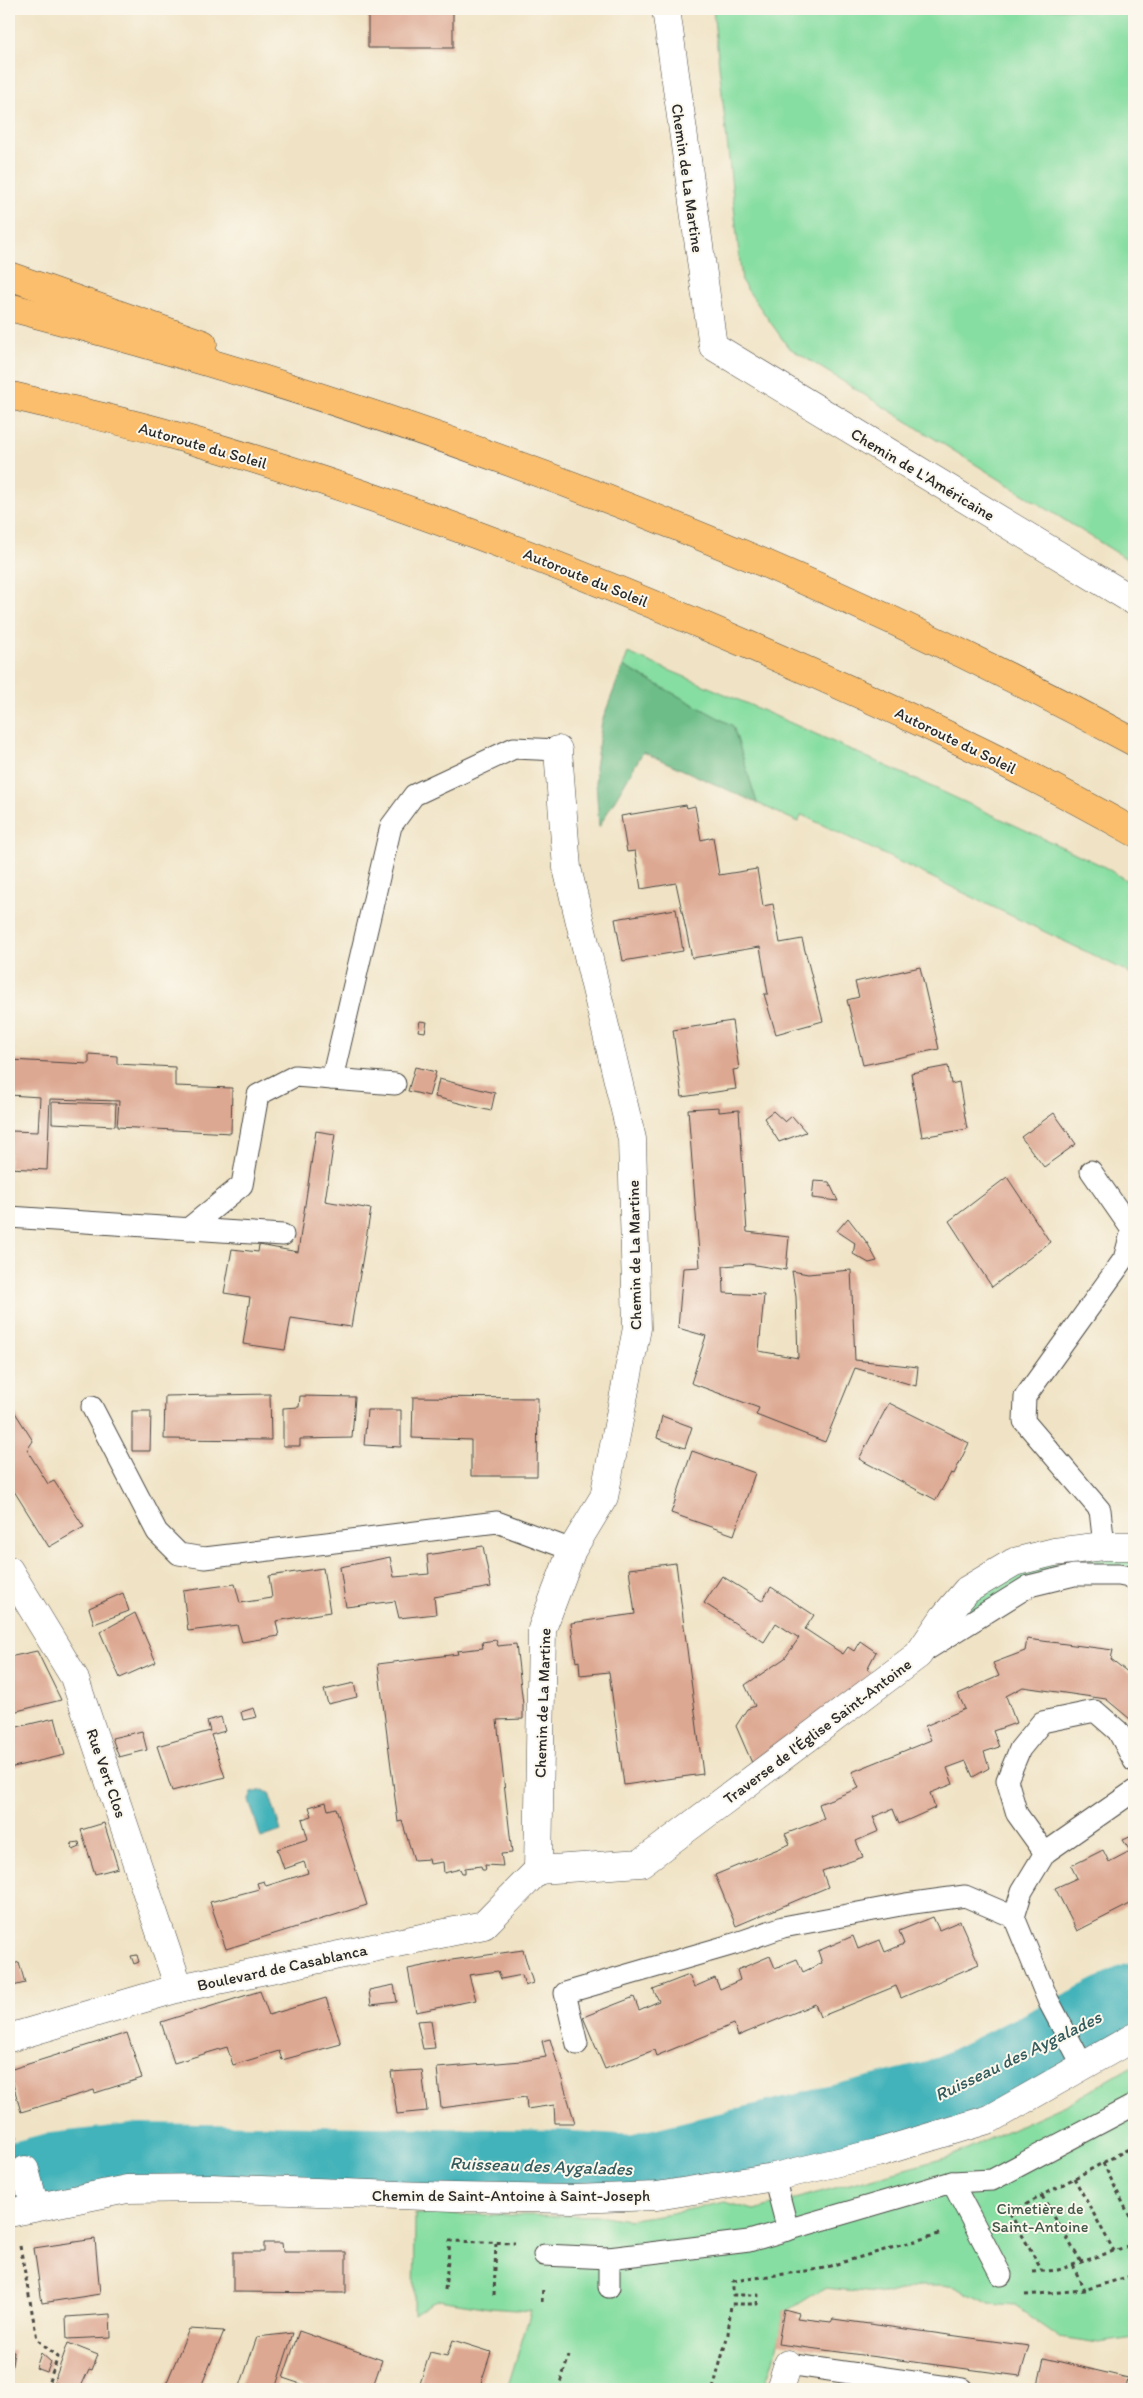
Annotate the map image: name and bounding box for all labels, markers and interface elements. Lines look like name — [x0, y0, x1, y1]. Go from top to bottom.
street label: Chemin de La Martine — [668, 102, 707, 254]
street label: Autoroute du Soleil — [137, 418, 270, 473]
street label: Chemin de L'Américaine — [847, 424, 998, 525]
street label: Autoroute du Soleil — [521, 544, 651, 611]
street label: Autoroute du Soleil — [892, 703, 1020, 778]
street label: Chemin de La Martine — [624, 1180, 645, 1330]
street label: Chemin de La Martine — [530, 1628, 555, 1778]
street label: Traverse de l'Église Saint-Antoine — [720, 1654, 915, 1808]
street label: Rue Vert Clos — [82, 1726, 131, 1820]
street label: Boulevard de Casablanca — [195, 1940, 370, 1995]
water label: Ruisseau des Aygalades — [931, 2006, 1106, 2106]
water label: Ruisseau des Aygalades — [449, 2152, 634, 2180]
street label: Chemin de Saint-Antoine à Saint-Joseph — [372, 2186, 650, 2205]
park label: Cimetière de Saint-Antoine — [992, 2199, 1089, 2236]

